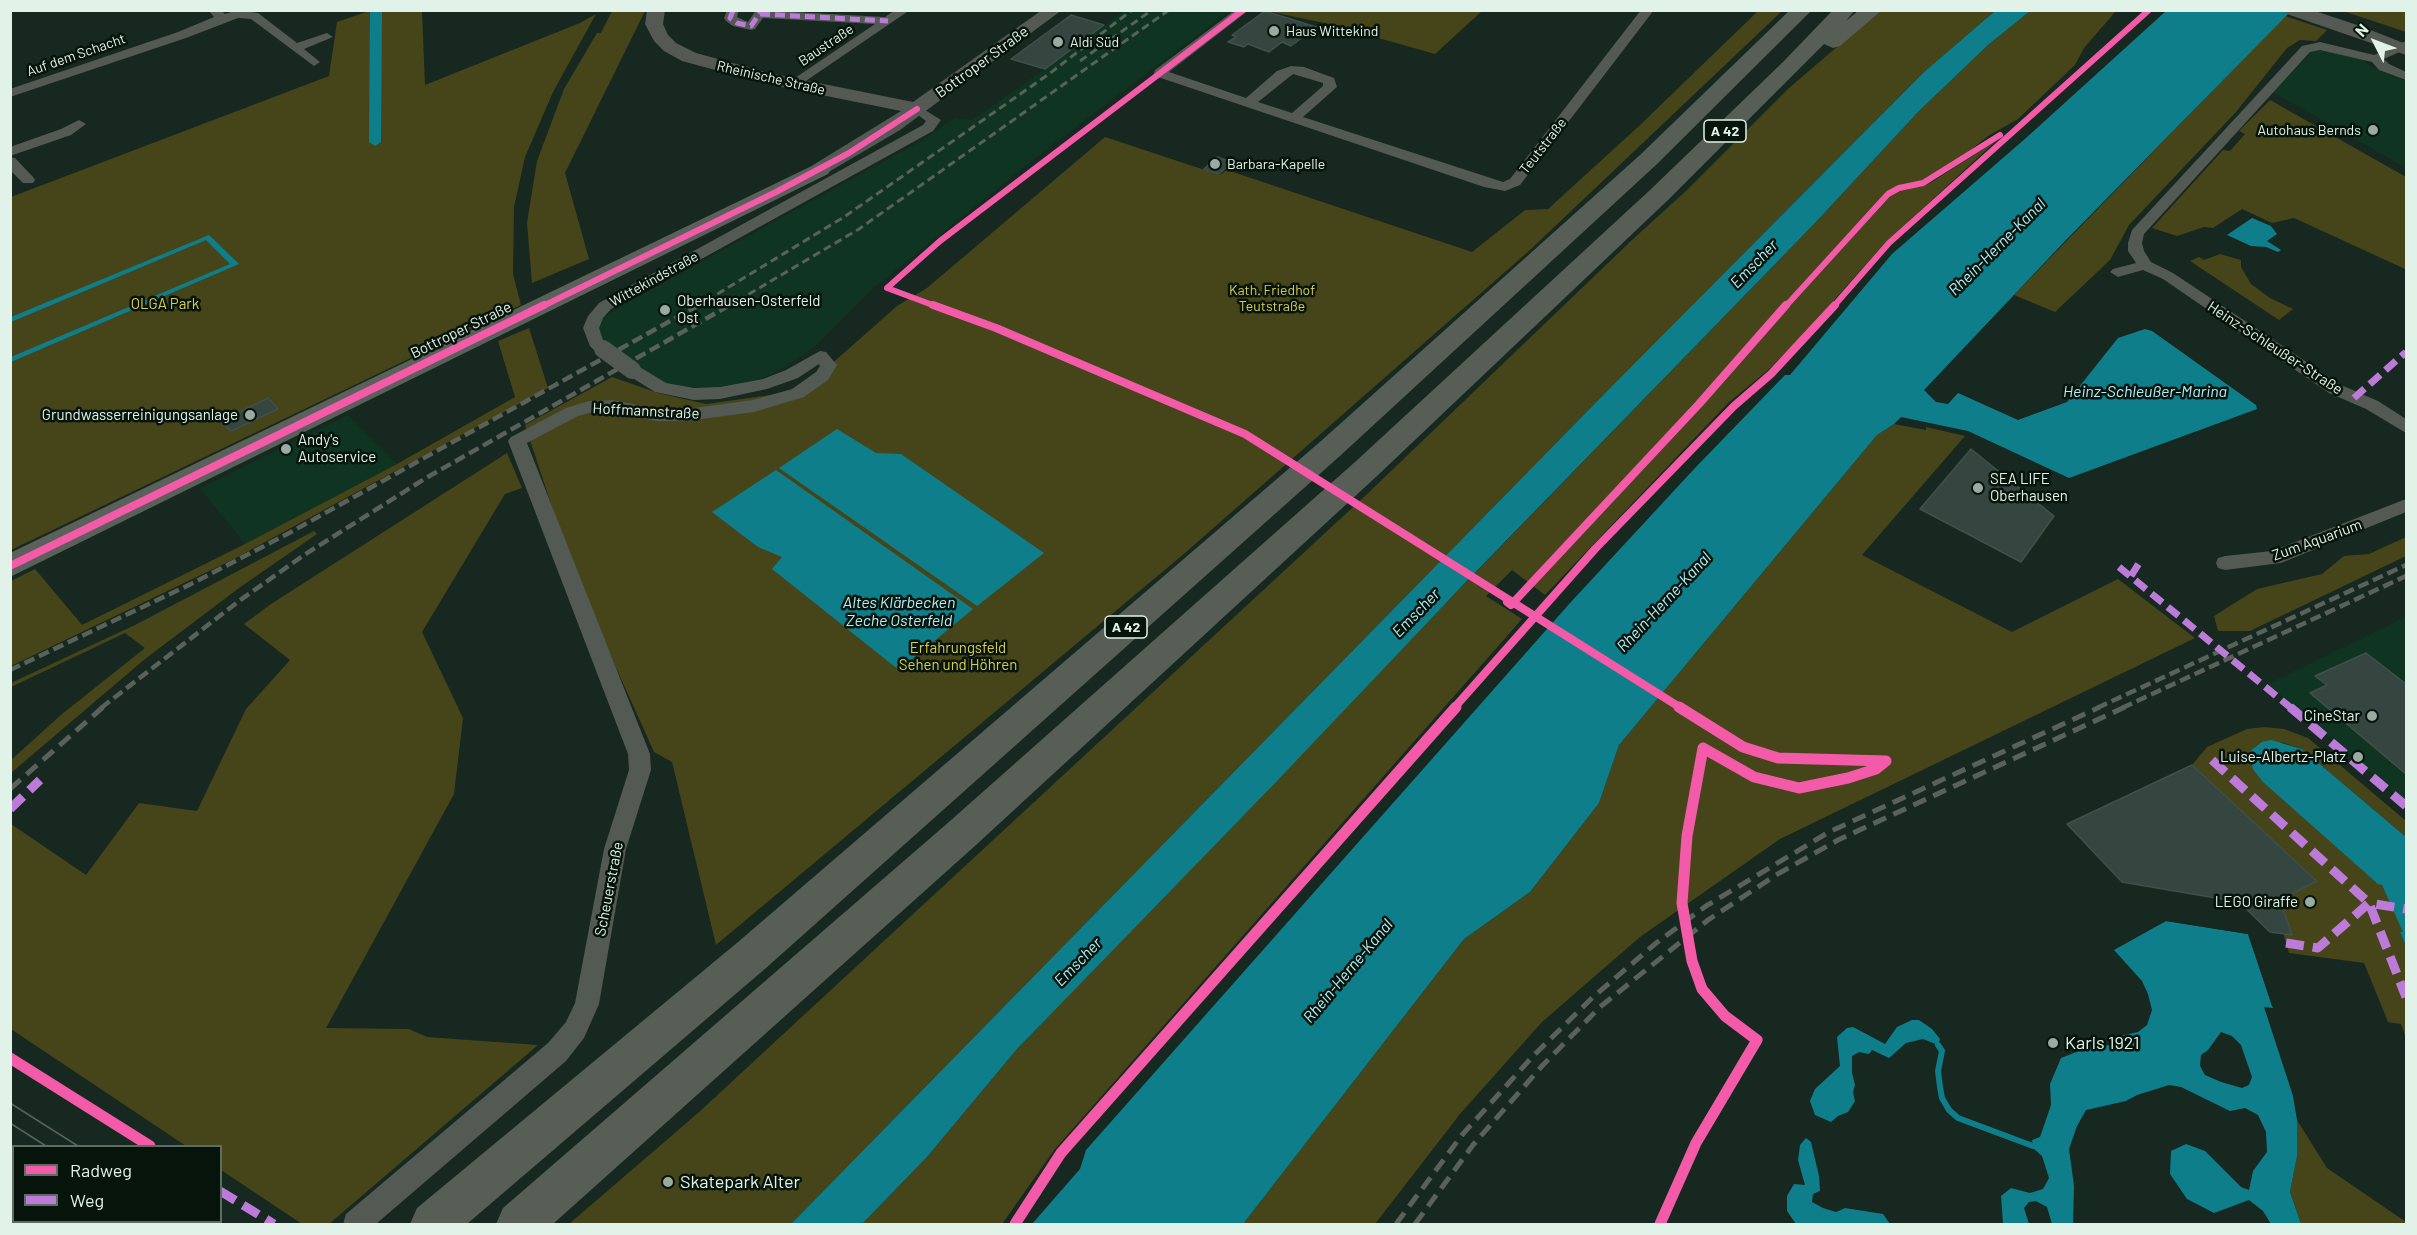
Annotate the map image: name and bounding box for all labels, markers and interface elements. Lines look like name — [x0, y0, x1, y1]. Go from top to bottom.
north arrow — [2345, 12, 2405, 72]
text: N — [2351, 19, 2372, 40]
street label: Baustraße — [795, 21, 857, 69]
street label: Bottroper Straße — [932, 22, 1032, 102]
place label: Haus Wittekind — [1286, 23, 1378, 39]
marker: Haus Wittekind — [1267, 24, 1281, 38]
street label: Auf dem Schacht — [24, 30, 128, 80]
place label: Aldi Süd — [1070, 34, 1119, 50]
marker: Aldi Süd — [1051, 35, 1065, 49]
street label: Rheinische Straße — [715, 57, 827, 99]
street label: Teutstraße — [1516, 115, 1570, 177]
road number: A 42 — [1704, 120, 1746, 142]
place label: Autohaus Bernds — [2258, 122, 2361, 138]
marker: Autohaus Bernds — [2366, 123, 2380, 137]
place label: Barbara-Kapelle — [1227, 156, 1325, 172]
marker: Barbara-Kapelle — [1208, 157, 1222, 171]
water label: Rhein-Herne-Kanal — [1945, 195, 2049, 299]
water label: Emscher — [1726, 236, 1782, 292]
street label: Wittekindstraße — [607, 248, 701, 310]
park label: Kath. Friedhof Teutstraße — [1229, 282, 1315, 314]
place label: Oberhausen-Osterfeld Ost — [677, 292, 820, 327]
park label: OLGA Park — [131, 295, 199, 313]
street label: Heinz-Schleußer-Straße — [2204, 297, 2346, 399]
street label: Bottroper Straße — [408, 298, 514, 362]
marker: Oberhausen-Osterfeld Ost — [658, 303, 672, 317]
water label: Heinz-Schleußer-Marina — [2063, 382, 2227, 402]
street label: Hoffmannstraße — [592, 399, 700, 423]
place label: Grundwasserreinigungsanlage — [42, 406, 238, 424]
marker: Grundwasserreinigungsanlage — [243, 408, 257, 422]
place label: Andy's Autoservice — [298, 431, 376, 466]
marker: Andy's Autoservice — [279, 442, 293, 456]
place label: SEA LIFE Oberhausen — [1990, 470, 2068, 505]
marker: SEA LIFE Oberhausen — [1971, 481, 1985, 495]
street label: Zum Aquarium — [2270, 515, 2364, 565]
water label: Rhein-Herne-Kanal — [1613, 548, 1715, 656]
water label: Emscher — [1388, 585, 1444, 641]
water label: Altes Klärbecken Zeche Osterfeld — [843, 593, 955, 631]
road number: A 42 — [1105, 616, 1147, 638]
park label: Erfahrungsfeld Sehen und Höhren — [899, 639, 1017, 674]
place label: CineStar — [2304, 707, 2360, 725]
marker: CineStar — [2365, 709, 2379, 723]
place label: Luise-Albertz-Platz — [2220, 748, 2346, 766]
marker: Luise-Albertz-Platz — [2351, 750, 2365, 764]
street label: Scheuerstraße — [591, 840, 627, 938]
place label: LEGO Giraffe — [2215, 893, 2298, 911]
marker: LEGO Giraffe — [2303, 895, 2317, 909]
water label: Rhein-Herne-Kanal — [1299, 915, 1397, 1027]
water label: Emscher — [1050, 934, 1106, 990]
place label: Karls 1921 — [2065, 1032, 2140, 1054]
marker: Karls 1921 — [2046, 1036, 2060, 1050]
legend — [12, 1145, 222, 1223]
text: Radweg — [70, 1159, 132, 1181]
place label: Skatepark Alter — [680, 1171, 800, 1193]
marker: Skatepark Alter — [661, 1175, 675, 1189]
text: Weg — [70, 1189, 104, 1211]

